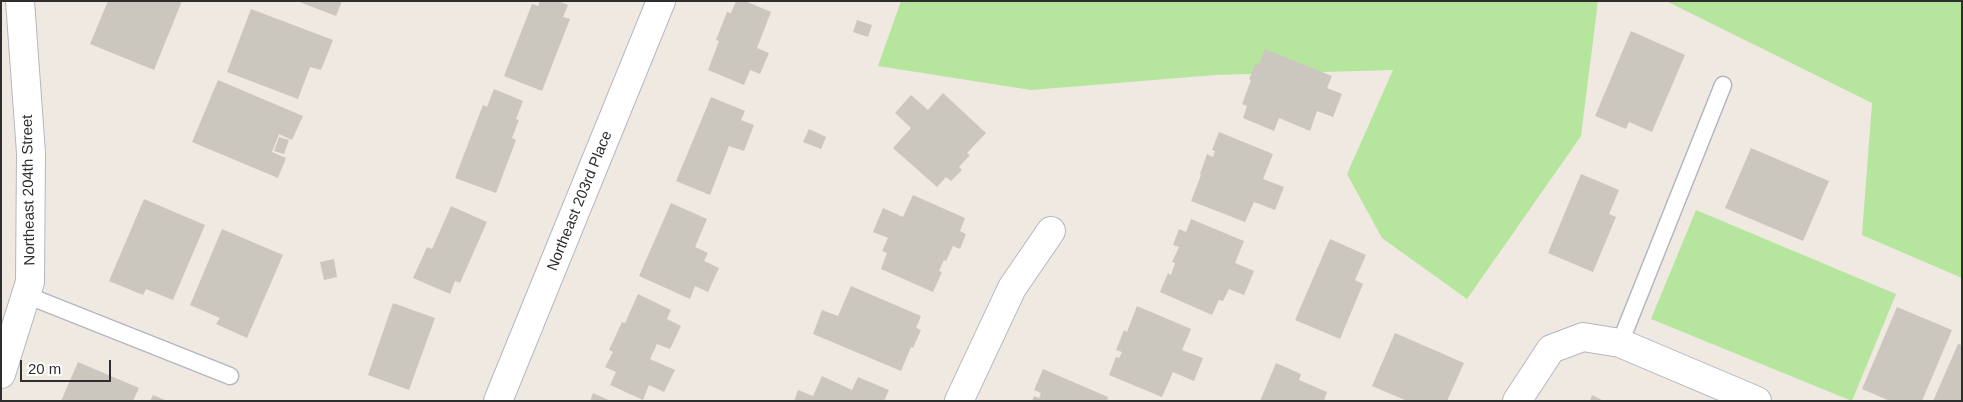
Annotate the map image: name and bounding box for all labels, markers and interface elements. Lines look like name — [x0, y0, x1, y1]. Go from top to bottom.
street label: Northeast 204th Street — [19, 114, 39, 266]
street label: Northeast 203rd Place — [544, 128, 616, 274]
scale bar — [22, 350, 114, 382]
text: 20 m — [28, 360, 61, 377]

